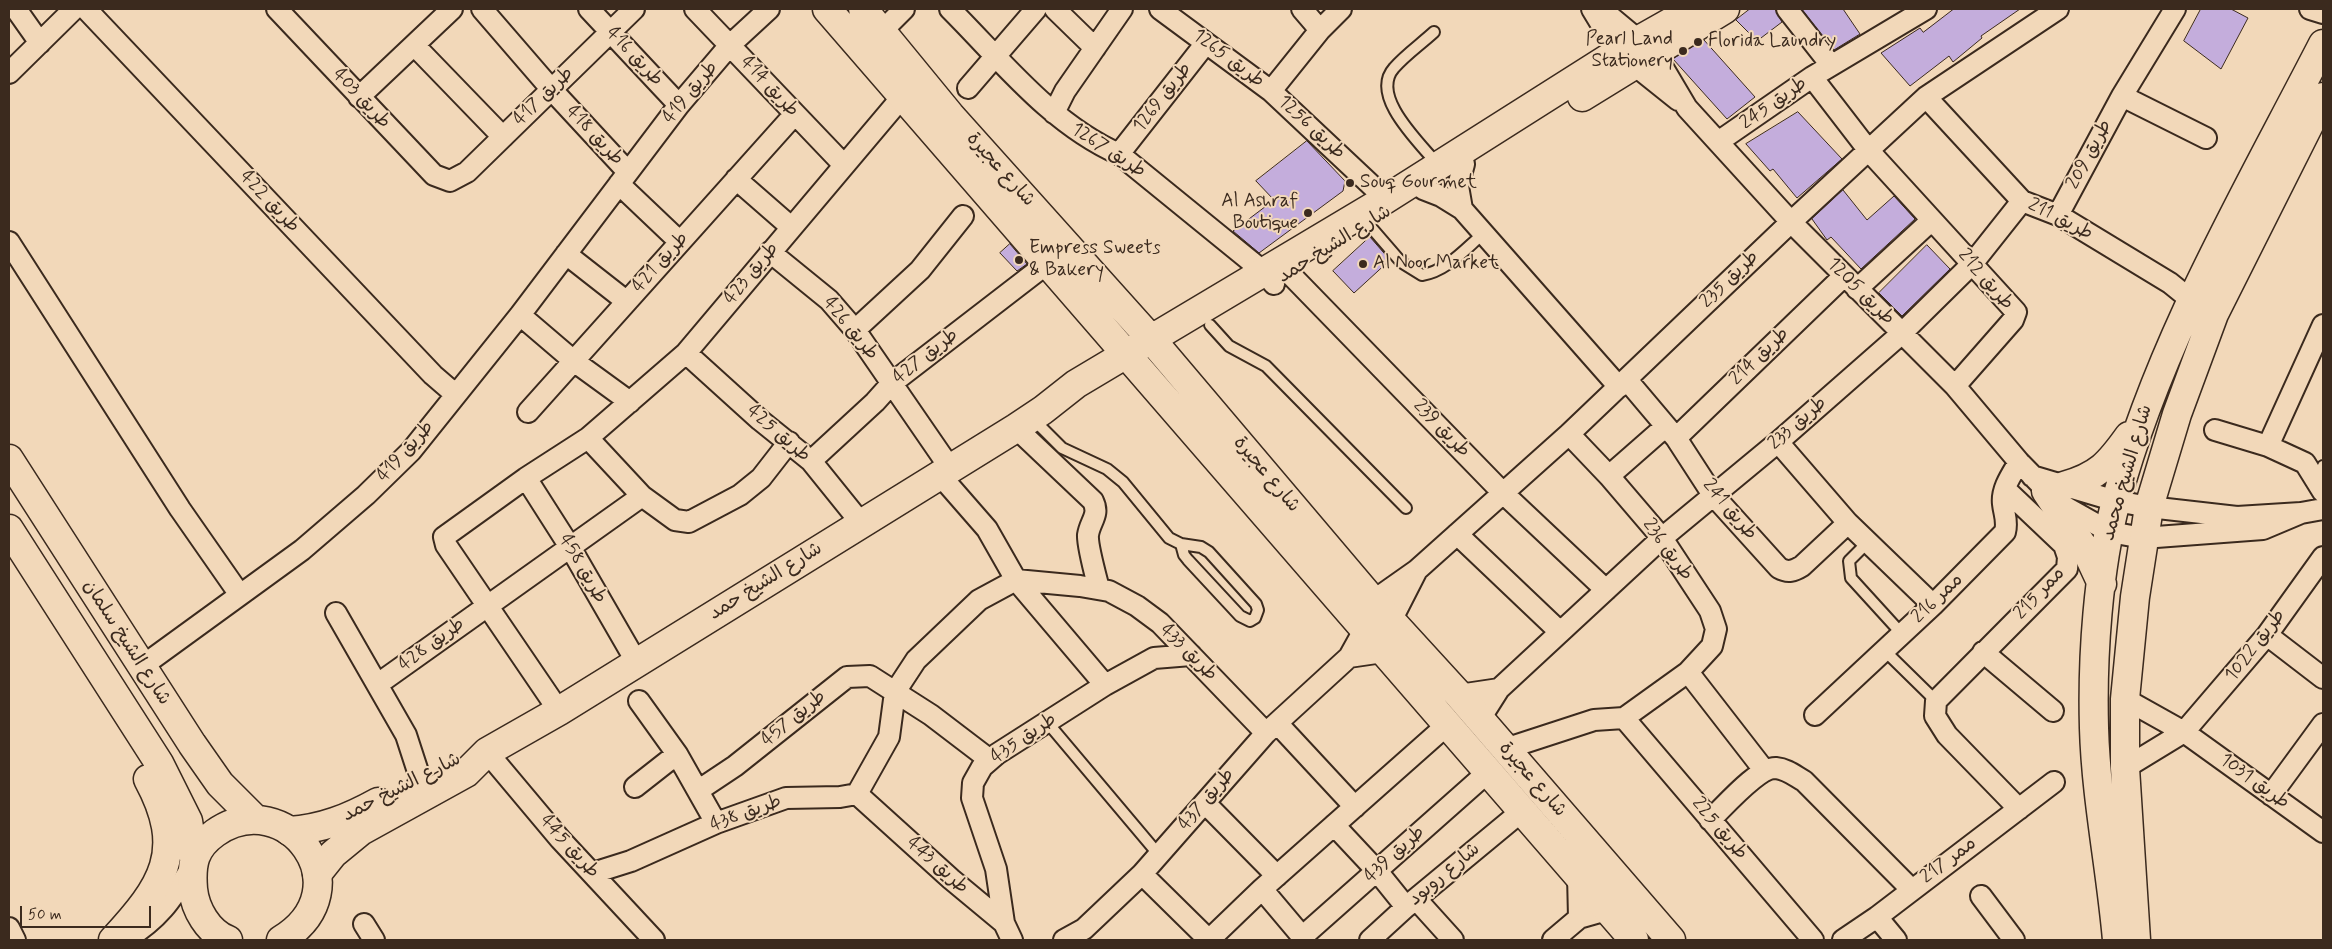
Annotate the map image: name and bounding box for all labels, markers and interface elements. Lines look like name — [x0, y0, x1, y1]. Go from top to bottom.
street label: طريق 416 — [601, 22, 667, 92]
street label: طريق 1265 — [1188, 25, 1268, 93]
place label: Pearl Land Stationery — [1586, 29, 1673, 73]
place label: Florida Laundry — [1708, 31, 1836, 53]
marker: Florida Laundry — [1692, 36, 1704, 48]
marker: Pearl Land Stationery — [1677, 45, 1689, 57]
street label: طريق 414 — [735, 52, 803, 122]
street label: طريق 419 — [658, 57, 724, 129]
street label: طريق 1269 — [1129, 59, 1197, 137]
street label: طريق 417 — [509, 63, 579, 131]
street label: طريق 403 — [327, 64, 395, 134]
street label: طريق 245 — [1736, 73, 1812, 135]
street label: طريق 1256 — [1273, 91, 1349, 165]
street label: طريق 418 — [560, 101, 628, 171]
street label: طريق 209 — [2062, 116, 2118, 194]
street label: طريق 1267 — [1067, 119, 1149, 183]
street label: شارع عجيرة — [961, 128, 1039, 212]
street label: طريق 422 — [234, 166, 304, 238]
place label: Souq Gourmet — [1360, 172, 1477, 194]
marker: Souq Gourmet — [1344, 177, 1356, 189]
place label: Al Ashraf Boutique — [1221, 191, 1298, 235]
street label: طريق 211 — [2024, 194, 2096, 246]
street label: شارع الشيخ حمد — [1274, 201, 1396, 289]
marker: Al Ashraf Boutique — [1302, 207, 1314, 219]
street label: طريق 421 — [628, 228, 694, 298]
street label: طريق 423 — [720, 238, 784, 310]
place label: Empress Sweets & Bakery — [1029, 238, 1161, 282]
street label: طريق 212 — [1952, 245, 2018, 315]
street label: طريق 235 — [1696, 246, 1764, 314]
place label: Al Noor Market — [1373, 253, 1499, 275]
street label: طريق 1205 — [1821, 253, 1899, 331]
marker: Empress Sweets & Bakery — [1013, 254, 1025, 266]
marker: Al Noor Market — [1357, 258, 1369, 270]
street label: طريق 426 — [818, 293, 882, 365]
street label: طريق 214 — [1726, 323, 1794, 391]
street label: طريق 427 — [889, 324, 963, 390]
street label: طريق 233 — [1764, 392, 1832, 456]
street label: طريق 239 — [1408, 395, 1474, 463]
street label: طريق 425 — [742, 400, 814, 468]
street label: شارع الشيخ محمد — [2098, 402, 2158, 544]
street label: طريق 419 — [373, 417, 439, 487]
street label: شارع عجيرة — [1228, 432, 1304, 518]
street label: طريق 241 — [1697, 475, 1761, 545]
street label: طريق 236 — [1637, 514, 1697, 586]
street label: طريق 458 — [553, 530, 611, 608]
street label: شارع الشيخ حمد — [705, 538, 827, 626]
street label: ممر 215 — [2010, 563, 2070, 625]
street label: ممر 216 — [1908, 569, 1968, 629]
street label: شارع الشيخ سلمان — [77, 576, 175, 710]
street label: طريق 1022 — [2221, 605, 2291, 687]
street label: طريق 428 — [394, 613, 470, 677]
street label: طريق 433 — [1155, 620, 1221, 686]
street label: طريق 457 — [757, 686, 831, 752]
street label: طريق 435 — [987, 709, 1061, 769]
street label: شارع عجيرة — [1493, 738, 1571, 822]
street label: شارع الشيخ حمد — [339, 748, 465, 828]
street label: طريق 1031 — [2215, 749, 2293, 815]
street label: طريق 437 — [1174, 764, 1240, 836]
street label: طريق 438 — [707, 791, 785, 837]
street label: طريق 225 — [1686, 793, 1752, 865]
street label: طريق 445 — [534, 810, 604, 884]
street label: طريق 439 — [1360, 822, 1430, 888]
street label: طريق 443 — [901, 832, 973, 900]
street label: ممر 217 — [1917, 833, 1981, 889]
street label: شارع روبود — [1405, 839, 1485, 911]
scale bar — [22, 896, 154, 928]
text: 50 m — [28, 905, 62, 925]

